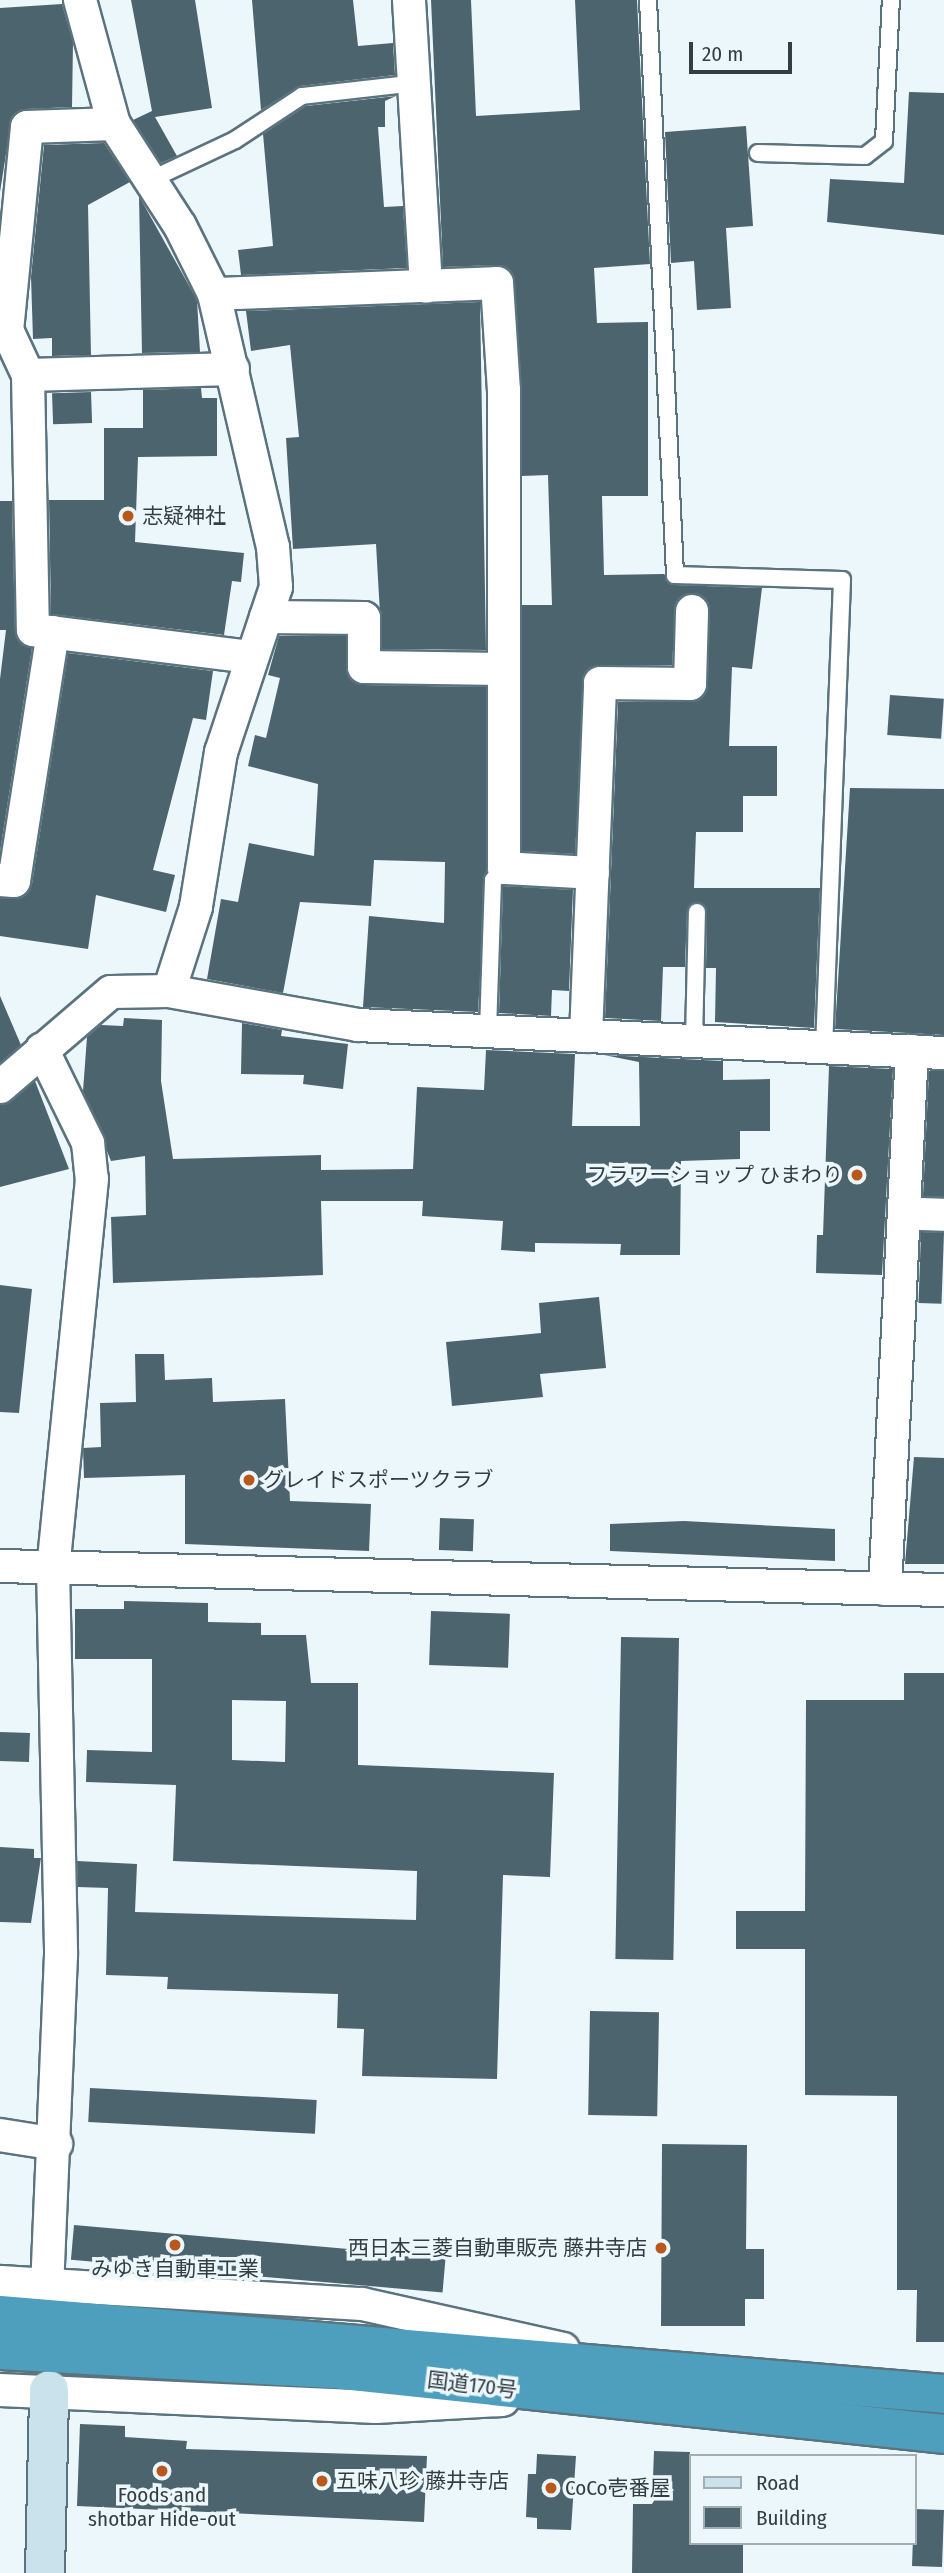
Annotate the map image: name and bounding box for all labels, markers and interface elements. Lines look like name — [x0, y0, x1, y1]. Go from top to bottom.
scale bar — [692, 28, 795, 72]
text: 20 m — [702, 41, 743, 67]
place label: 志疑神社 — [142, 503, 226, 529]
marker: 志疑神社 — [120, 508, 136, 524]
place label: フラワーショップ ひまわり — [586, 1162, 843, 1188]
marker: フラワーショップ ひまわり — [849, 1167, 865, 1183]
place label: グレイドスポーツクラブ — [263, 1467, 494, 1493]
marker: グレイドスポーツクラブ — [241, 1472, 257, 1488]
place label: 西日本三菱自動車販売 藤井寺店 — [348, 2235, 647, 2261]
marker: みゆき自動車工業 — [167, 2237, 183, 2253]
marker: 西日本三菱自動車販売 藤井寺店 — [653, 2240, 669, 2256]
place label: みゆき自動車工業 — [91, 2256, 259, 2282]
street label: 国道170号 — [426, 2367, 518, 2403]
legend — [688, 2454, 916, 2545]
marker: Foods and shotbar Hide-out — [154, 2463, 170, 2479]
place label: 五味八珍 藤井寺店 — [336, 2468, 509, 2494]
text: Road — [756, 2470, 800, 2496]
marker: 五味八珍 藤井寺店 — [314, 2473, 330, 2489]
place label: CoCo壱番屋 — [565, 2475, 671, 2501]
marker: CoCo壱番屋 — [543, 2480, 559, 2496]
place label: Foods and shotbar Hide-out — [88, 2482, 236, 2532]
text: Building — [756, 2505, 827, 2531]

